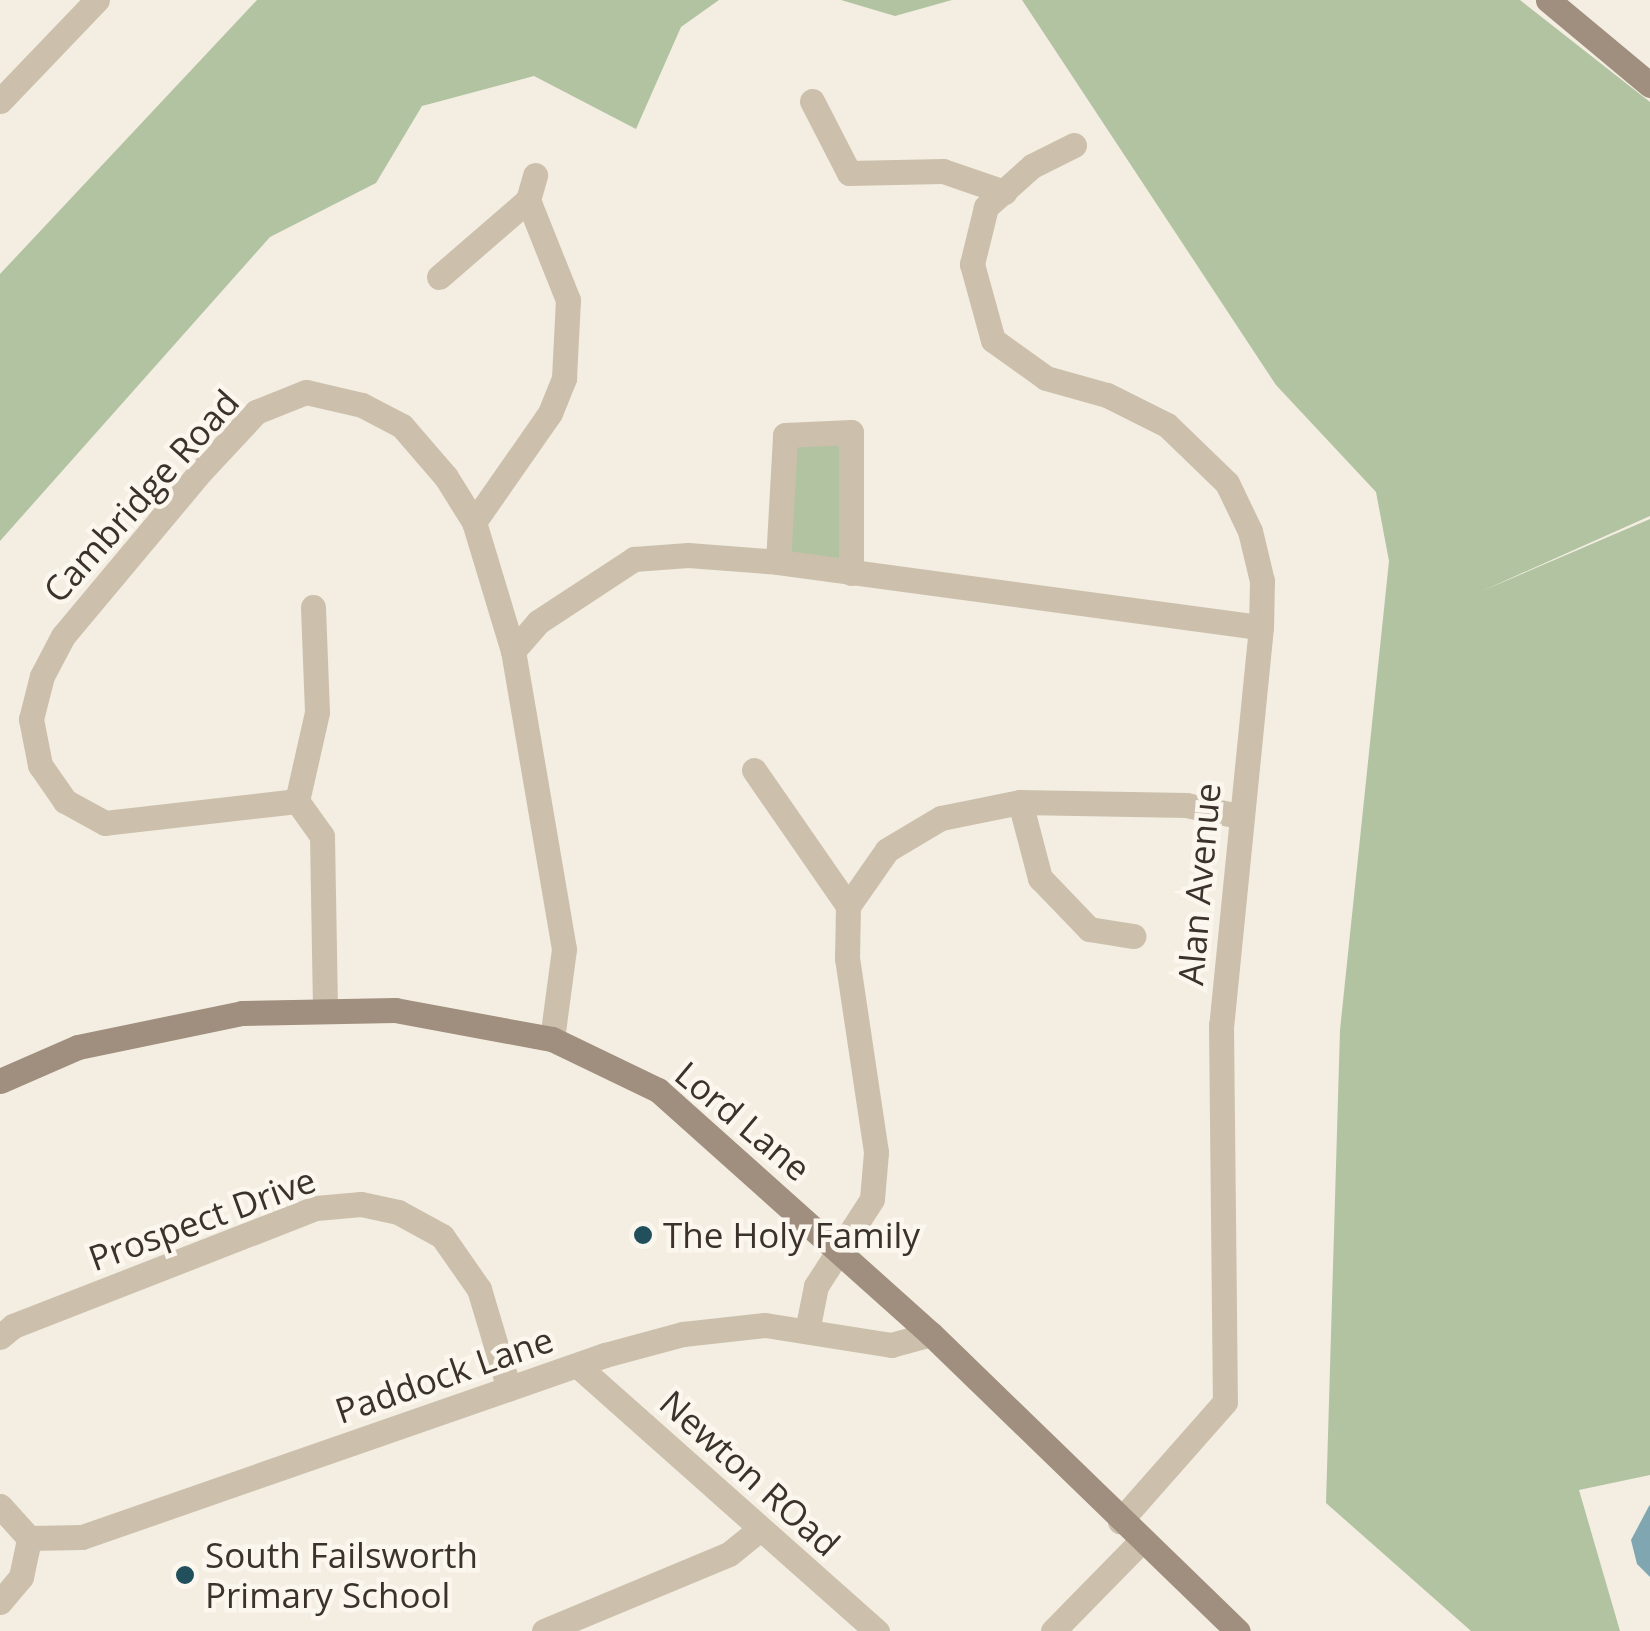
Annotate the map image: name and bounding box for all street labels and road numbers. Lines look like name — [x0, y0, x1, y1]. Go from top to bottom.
street label: Cambridge Road — [35, 381, 247, 611]
street label: Alan Avenue — [1169, 781, 1229, 987]
street label: Lord Lane — [667, 1053, 819, 1189]
street label: Prospect Drive — [83, 1159, 321, 1279]
street label: Paddock Lane — [330, 1318, 558, 1432]
street label: Newton ROad — [652, 1381, 848, 1565]

